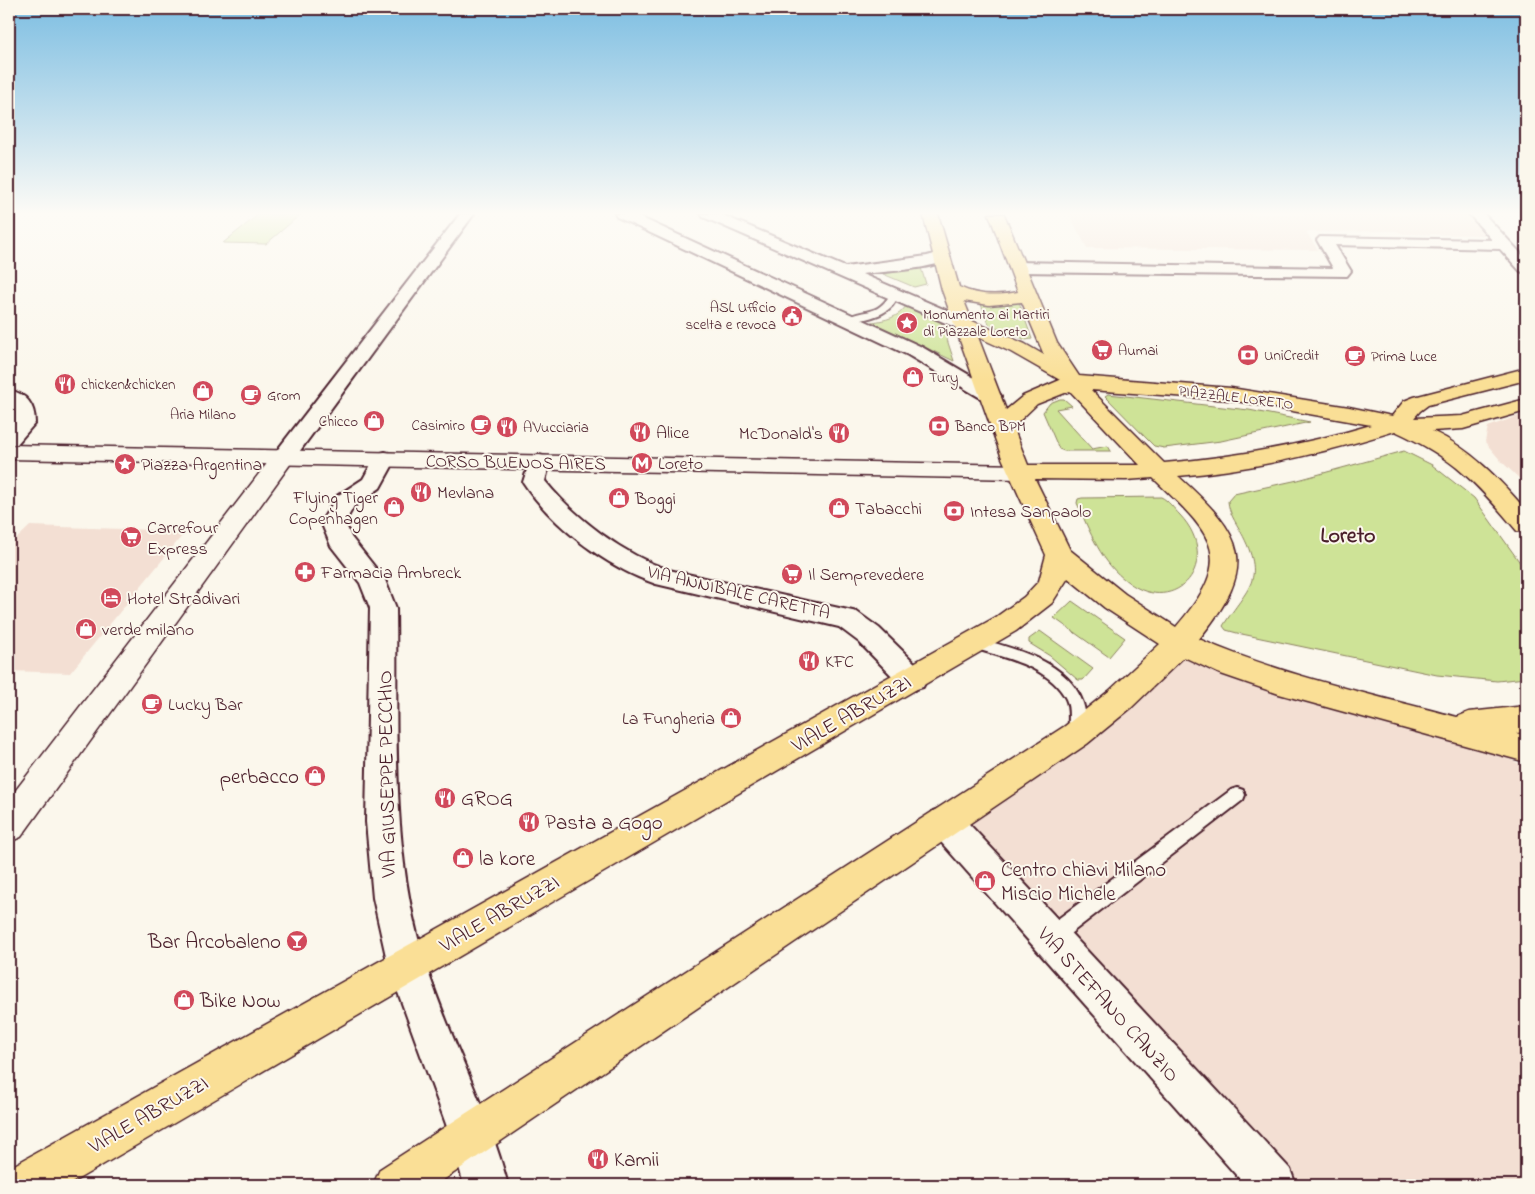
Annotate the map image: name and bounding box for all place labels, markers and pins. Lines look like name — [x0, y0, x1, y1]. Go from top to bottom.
place label: ASL Ufficio scelta e revoca — [685, 297, 776, 336]
public building icon: ASL Ufficio scelta e revoca — [780, 304, 804, 328]
place label: Monumento ai Martiri di Piazzale Loreto — [923, 304, 1050, 343]
place icon: Monumento ai Martiri di Piazzale Loreto — [895, 311, 919, 335]
supermarket icon: Aumai — [1090, 338, 1114, 362]
place label: Aumai — [1118, 340, 1158, 362]
bank icon: UniCredit — [1236, 343, 1260, 367]
cafe icon: Prima Luce — [1343, 344, 1367, 368]
place label: UniCredit — [1264, 345, 1319, 367]
place label: Prima Luce — [1371, 346, 1437, 368]
shop icon: Tury — [901, 365, 925, 389]
place label: Tury — [929, 367, 958, 390]
restaurant icon: chicken&chicken — [53, 372, 77, 396]
place label: chicken&chicken — [81, 374, 176, 396]
shop icon: Aria Milano — [191, 379, 215, 403]
cafe icon: Grom — [239, 383, 263, 407]
place label: Grom — [267, 385, 301, 407]
place label: Aria Milano — [170, 404, 236, 426]
shop icon: Chicco — [362, 409, 386, 433]
place label: Chicco — [319, 411, 358, 433]
cafe icon: Casimiro — [469, 413, 493, 437]
bank icon: Banco BPM — [927, 414, 951, 438]
place label: Casimiro — [412, 415, 465, 437]
restaurant icon: A'Vucciaria — [495, 415, 519, 439]
place label: Banco BPM — [954, 416, 1026, 438]
place label: A'Vucciaria — [523, 417, 589, 439]
restaurant icon: Alice — [628, 420, 652, 444]
place label: Alice — [656, 421, 690, 447]
restaurant icon: McDonald's — [827, 421, 851, 445]
place label: McDonald's — [739, 422, 823, 448]
metro station icon: Loreto — [630, 451, 654, 475]
place icon: Piazza Argentina — [113, 452, 137, 476]
place label: Loreto — [658, 452, 703, 478]
place label: Piazza Argentina — [141, 453, 262, 480]
restaurant icon: Mevlana — [409, 480, 433, 504]
place label: Mevlana — [437, 481, 494, 507]
place label: Flying Tiger Copenhagen — [289, 486, 378, 534]
shop icon: Boggi — [607, 486, 631, 510]
place label: Boggi — [634, 487, 676, 514]
shop icon: Flying Tiger Copenhagen — [382, 495, 406, 519]
shop icon: Tabacchi — [827, 496, 851, 520]
place label: Tabacchi — [855, 497, 922, 523]
bank icon: Intesa Sanpaolo — [942, 499, 966, 523]
place label: Intesa Sanpaolo — [970, 500, 1091, 526]
place label: Carrefour Express — [147, 516, 219, 563]
supermarket icon: Carrefour Express — [119, 525, 143, 549]
pharmacy icon: Farmacia Ambreck — [293, 560, 317, 584]
place label: Farmacia Ambreck — [320, 561, 461, 587]
supermarket icon: Il Semprevedere — [780, 562, 804, 586]
place label: Il Semprevedere — [808, 563, 925, 589]
hotel icon: Hotel Stradivari — [99, 586, 123, 610]
place label: Hotel Stradivari — [127, 587, 240, 613]
shop icon: verde milano — [74, 617, 98, 641]
place label: verde milano — [102, 618, 194, 644]
restaurant icon: KFC — [797, 649, 821, 673]
place label: KFC — [825, 650, 854, 676]
cafe icon: Lucky Bar — [140, 692, 164, 716]
place label: Lucky Bar — [168, 693, 243, 719]
shop icon: La Fungheria — [719, 706, 743, 730]
place label: La Fungheria — [622, 707, 715, 734]
place label: perbacco — [220, 763, 299, 793]
shop icon: perbacco — [303, 764, 327, 788]
place label: GROG — [461, 785, 513, 815]
restaurant icon: GROG — [433, 786, 457, 810]
place label: Pasta a Gogo — [545, 809, 663, 841]
restaurant icon: Pasta a Gogo — [517, 810, 541, 834]
place label: la kore — [479, 845, 536, 875]
shop icon: la kore — [451, 846, 475, 870]
place label: Centro chiavi Milano Miscio Michele — [1001, 856, 1166, 910]
shop icon: Centro chiavi Milano Miscio Michele — [973, 869, 997, 893]
place label: Bar Arcobaleno — [147, 928, 281, 958]
bar icon: Bar Arcobaleno — [285, 929, 309, 953]
place label: Bike Now — [199, 987, 281, 1017]
shop icon: Bike Now — [172, 988, 196, 1012]
place label: Kamii — [614, 1146, 659, 1176]
restaurant icon: Kamii — [586, 1147, 610, 1171]

